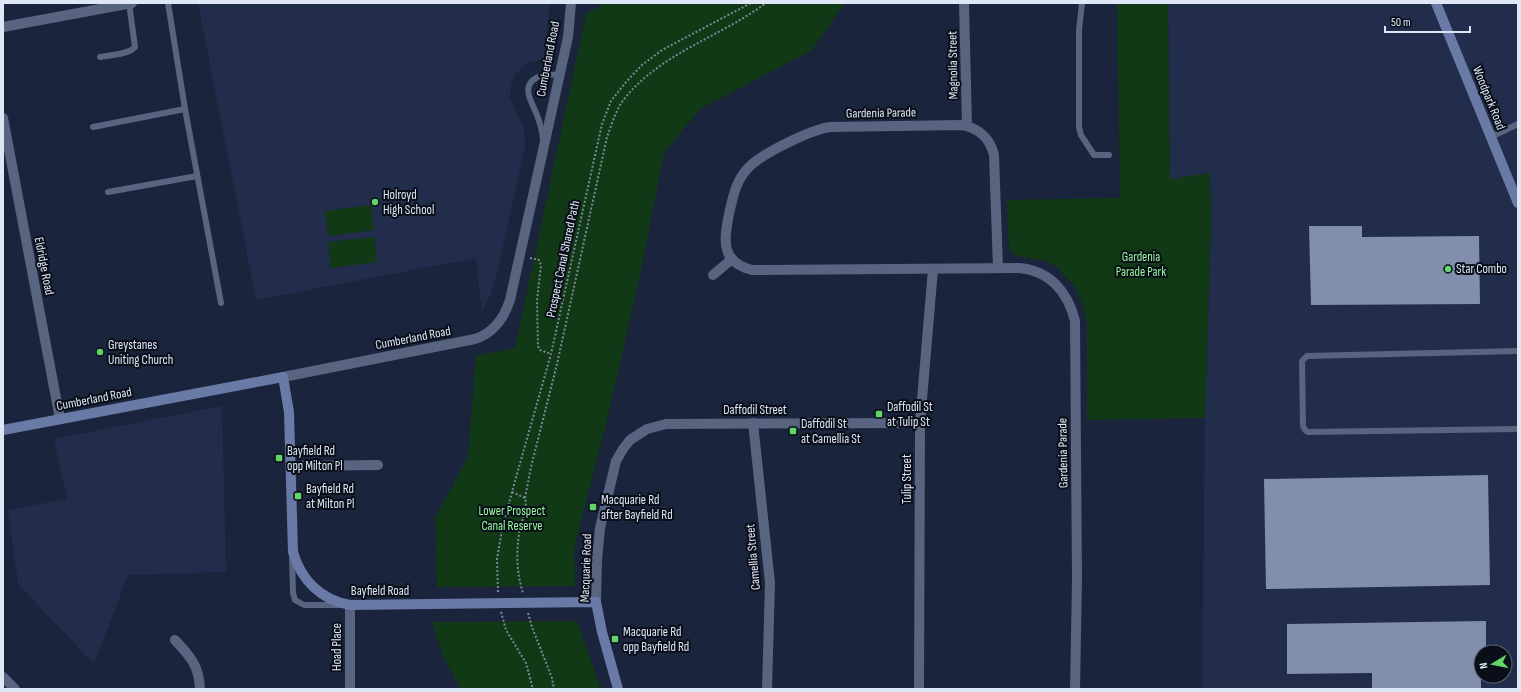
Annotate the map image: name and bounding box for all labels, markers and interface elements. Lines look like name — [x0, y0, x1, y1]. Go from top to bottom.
scale bar — [1385, 8, 1470, 34]
text: 50 m — [1391, 15, 1411, 30]
street label: Cumberland Road — [533, 20, 563, 98]
street label: Magnolia Street — [944, 31, 962, 99]
street label: Woodpark Road — [1469, 64, 1509, 132]
street label: Gardenia Parade — [846, 104, 916, 122]
place label: Holroyd High School — [383, 187, 434, 218]
marker: Holroyd High School — [370, 197, 380, 207]
street label: Prospect Canal Shared Path — [543, 199, 583, 319]
street label: Eldridge Road — [31, 236, 57, 296]
park label: Gardenia Parade Park — [1116, 249, 1166, 280]
place label: Star Combo — [1456, 261, 1507, 277]
marker: Star Combo — [1443, 264, 1453, 274]
street label: Cumberland Road — [374, 323, 452, 353]
place label: Greystanes Uniting Church — [108, 337, 173, 368]
marker: Greystanes Uniting Church — [95, 347, 105, 357]
street label: Cumberland Road — [55, 384, 133, 414]
place label: Daffodil St at Tulip St — [887, 399, 933, 430]
street label: Daffodil Street — [723, 402, 787, 418]
marker: Daffodil St at Tulip St — [874, 409, 884, 419]
place label: Daffodil St at Camellia St — [801, 416, 861, 447]
street label: Gardenia Parade — [1054, 418, 1072, 488]
marker: Daffodil St at Camellia St — [788, 426, 798, 436]
place label: Bayfield Rd opp Milton Pl — [287, 443, 343, 474]
marker: Bayfield Rd opp Milton Pl — [274, 453, 284, 463]
street label: Tulip Street — [899, 454, 915, 504]
place label: Bayfield Rd at Milton Pl — [306, 481, 354, 512]
marker: Bayfield Rd at Milton Pl — [293, 491, 303, 501]
place label: Macquarie Rd after Bayfield Rd — [601, 492, 673, 523]
marker: Macquarie Rd after Bayfield Rd — [588, 502, 598, 512]
park label: Lower Prospect Canal Reserve — [478, 503, 546, 534]
street label: Camellia Street — [742, 523, 764, 591]
street label: Macquarie Road — [577, 533, 595, 603]
street label: Bayfield Road — [351, 583, 409, 599]
street label: Hoad Place — [329, 623, 345, 671]
place label: Macquarie Rd opp Bayfield Rd — [623, 624, 689, 655]
marker: Macquarie Rd opp Bayfield Rd — [610, 634, 620, 644]
north arrow — [1473, 644, 1513, 684]
text: N — [1477, 662, 1491, 670]

